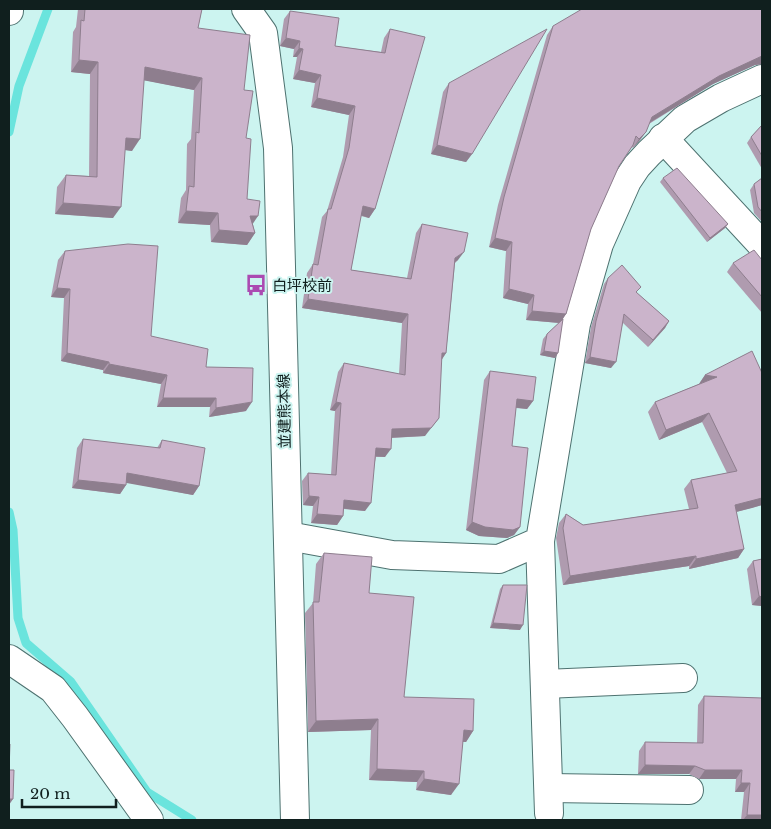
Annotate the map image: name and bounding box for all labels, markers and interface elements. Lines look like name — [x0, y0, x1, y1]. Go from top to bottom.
bus stop icon: 白坪校前 — [243, 272, 269, 298]
place label: 白坪校前 — [272, 276, 332, 295]
street label: 並建熊本線 — [274, 373, 294, 449]
scale bar — [22, 776, 116, 808]
text: 20 m — [30, 784, 70, 803]

